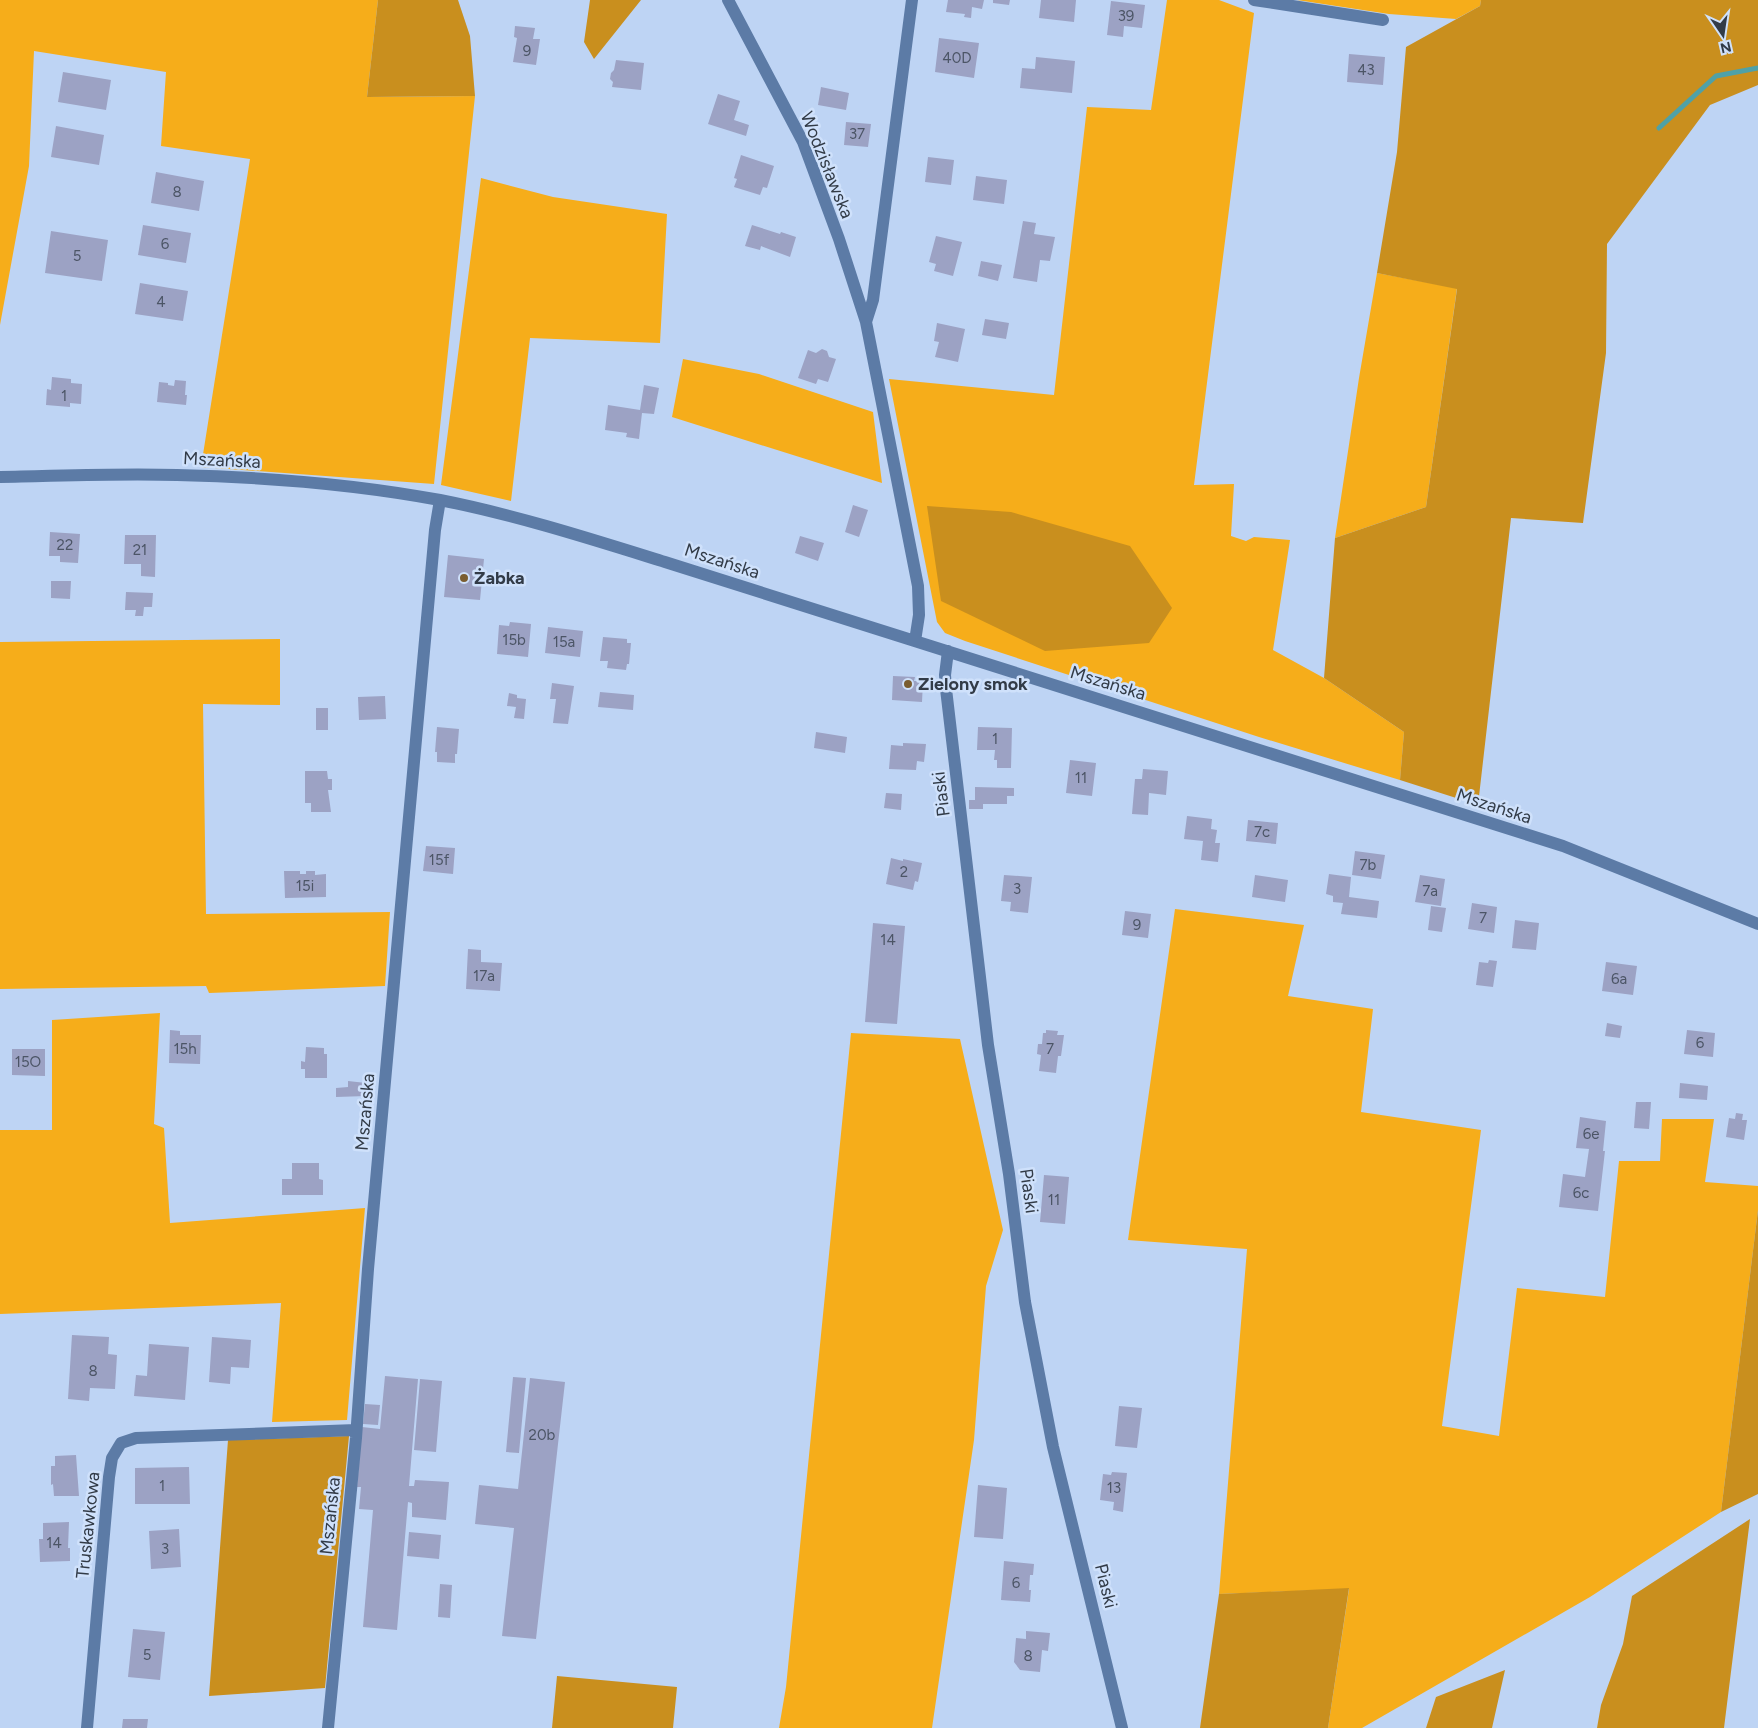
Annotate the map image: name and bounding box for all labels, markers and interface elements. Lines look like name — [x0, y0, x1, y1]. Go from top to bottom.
house number: 39 — [1118, 7, 1134, 25]
north arrow — [1698, 10, 1748, 60]
text: N — [1719, 38, 1733, 57]
house number: 9 — [523, 42, 531, 60]
house number: 40D — [942, 49, 972, 67]
house number: 43 — [1357, 61, 1375, 79]
street label: Wodzisławska — [796, 108, 858, 222]
house number: 37 — [849, 125, 865, 143]
house number: 8 — [172, 183, 182, 201]
house number: 6 — [161, 235, 170, 253]
house number: 5 — [73, 247, 81, 265]
house number: 4 — [156, 293, 166, 311]
house number: 1 — [61, 387, 67, 405]
street label: Mszańska — [183, 447, 261, 473]
house number: 22 — [57, 536, 73, 554]
street label: Mszańska — [682, 539, 762, 583]
house number: 21 — [133, 541, 147, 559]
place label: Żabka — [474, 567, 525, 589]
marker: Żabka — [458, 572, 470, 584]
house number: 15b — [502, 631, 526, 649]
house number: 15a — [553, 633, 575, 651]
street label: Mszańska — [1068, 661, 1148, 705]
place label: Zielony smok — [918, 673, 1028, 695]
marker: Zielony smok — [902, 678, 914, 690]
house number: 1 — [992, 730, 998, 748]
house number: 11 — [1075, 769, 1087, 787]
street label: Piaski — [927, 770, 955, 818]
street label: Mszańska — [1454, 784, 1534, 828]
house number: 7c — [1254, 823, 1270, 841]
house number: 15f — [429, 851, 450, 869]
house number: 7b — [1360, 856, 1377, 874]
house number: 2 — [900, 863, 908, 881]
house number: 15i — [296, 877, 314, 895]
house number: 3 — [1013, 880, 1021, 898]
house number: 7a — [1422, 882, 1438, 900]
house number: 7 — [1479, 909, 1487, 927]
house number: 9 — [1133, 916, 1141, 934]
house number: 14 — [880, 931, 896, 949]
house number: 17a — [473, 967, 495, 985]
house number: 6a — [1611, 970, 1627, 988]
house number: 6 — [1696, 1034, 1705, 1052]
house number: 15h — [173, 1040, 197, 1058]
house number: 7 — [1046, 1040, 1054, 1058]
house number: 15O — [15, 1053, 41, 1071]
street label: Mszańska — [351, 1072, 379, 1152]
house number: 6e — [1583, 1125, 1599, 1143]
street label: Piaski — [1015, 1167, 1043, 1215]
house number: 6c — [1573, 1184, 1589, 1202]
house number: 11 — [1048, 1191, 1060, 1209]
house number: 8 — [88, 1362, 98, 1380]
house number: 20b — [529, 1426, 556, 1444]
street label: Truskawkowa — [71, 1471, 105, 1579]
street label: Mszańska — [315, 1476, 345, 1556]
house number: 1 — [159, 1477, 165, 1495]
house number: 13 — [1107, 1479, 1121, 1497]
house number: 14 — [46, 1534, 62, 1552]
house number: 3 — [161, 1540, 169, 1558]
street label: Piaski — [1090, 1561, 1122, 1611]
house number: 6 — [1012, 1574, 1021, 1592]
house number: 5 — [143, 1646, 151, 1664]
house number: 8 — [1023, 1647, 1033, 1665]

